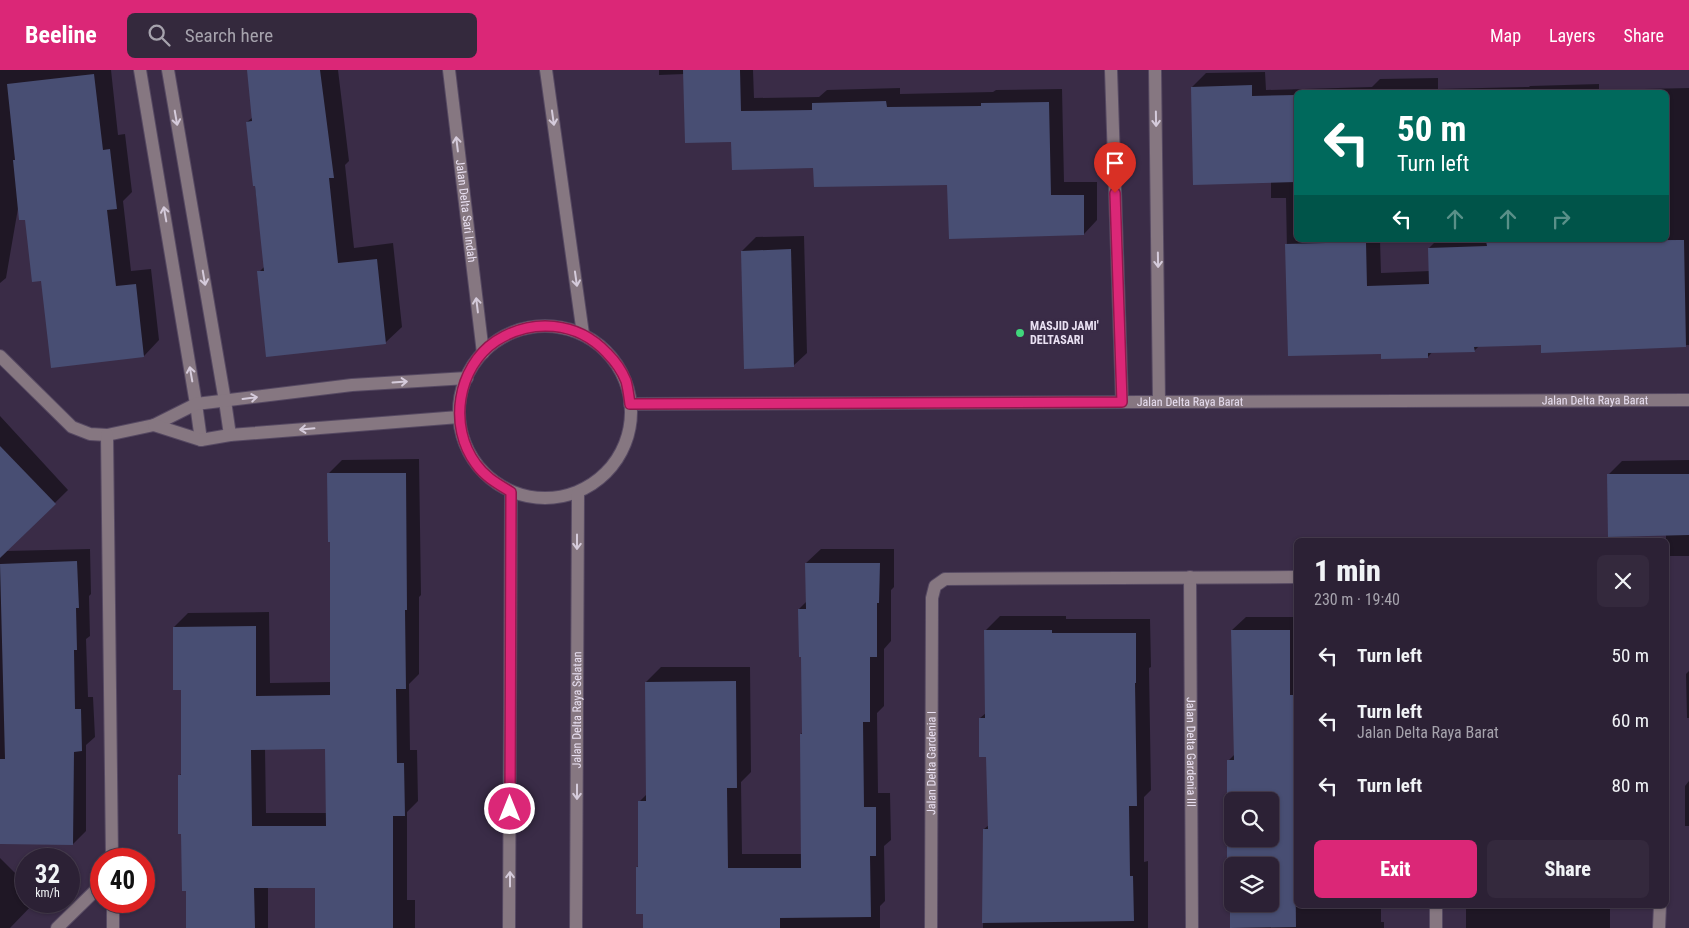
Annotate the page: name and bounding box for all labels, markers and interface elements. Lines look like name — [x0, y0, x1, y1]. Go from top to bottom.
search box — [127, 13, 477, 58]
text: Beeline — [25, 21, 97, 49]
icon: search — [145, 21, 173, 49]
text: Search here — [185, 24, 273, 47]
text: Map — [1490, 25, 1521, 46]
text: Layers — [1549, 25, 1596, 46]
text: Share — [1624, 25, 1664, 46]
text: 50 m — [1397, 109, 1466, 150]
one-way arrow — [172, 110, 182, 126]
one-way arrow — [548, 110, 558, 126]
one-way arrow — [1151, 110, 1161, 126]
icon: left — [1314, 110, 1379, 175]
one-way arrow — [452, 136, 462, 152]
pin — [1094, 142, 1136, 193]
icon: arrive — [1101, 149, 1129, 177]
text: Turn left — [1397, 151, 1469, 176]
street label: Jalan Delta Sari Indah — [453, 159, 479, 263]
icon: left — [1388, 205, 1416, 233]
icon: ahead — [1441, 205, 1469, 233]
icon: ahead — [1494, 205, 1522, 233]
icon: right — [1547, 205, 1575, 233]
one-way arrow — [159, 206, 169, 222]
one-way arrow — [1153, 252, 1162, 268]
one-way arrow — [200, 270, 210, 286]
one-way arrow — [571, 271, 581, 287]
one-way arrow — [472, 297, 482, 313]
place label: MASJID JAMI' DELTASARI — [1030, 319, 1099, 347]
marker: MASJID JAMI' DELTASARI — [1014, 327, 1026, 339]
one-way arrow — [186, 366, 196, 382]
one-way arrow — [392, 377, 408, 387]
one-way arrow — [241, 393, 257, 403]
street label: Jalan Delta Raya Barat — [1542, 393, 1649, 408]
street label: Jalan Delta Raya Barat — [1137, 395, 1244, 409]
one-way arrow — [299, 424, 315, 434]
one-way arrow — [572, 534, 582, 550]
text: 1 min — [1314, 553, 1381, 588]
button: close — [1597, 555, 1649, 607]
text: 230 m · 19:40 — [1314, 590, 1400, 609]
icon: left — [1314, 642, 1342, 670]
text: Turn left — [1357, 644, 1422, 667]
text: 50 m — [1612, 644, 1649, 667]
street label: Jalan Delta Raya Selatan — [570, 651, 584, 769]
street label: Jalan Delta Gardenia III — [1184, 697, 1198, 807]
text: Turn left — [1357, 700, 1422, 723]
icon: left — [1314, 707, 1342, 735]
text: 60 m — [1612, 709, 1649, 732]
street label: Jalan Delta Gardenia I — [924, 711, 939, 815]
text: Jalan Delta Raya Barat — [1357, 723, 1499, 742]
icon: left — [1314, 772, 1342, 800]
text: Turn left — [1357, 774, 1422, 797]
text: 80 m — [1612, 774, 1649, 797]
position arrow — [483, 782, 535, 834]
one-way arrow — [572, 784, 582, 800]
map controls — [1224, 792, 1279, 912]
button: search — [1224, 792, 1279, 847]
button: Exit — [1314, 840, 1477, 898]
button: Share — [1487, 840, 1649, 898]
speed limit sign: 40 — [90, 848, 155, 913]
button: layers — [1224, 857, 1279, 912]
text: 32 — [35, 860, 60, 889]
one-way arrow — [505, 872, 515, 888]
text: km/h — [35, 886, 60, 900]

